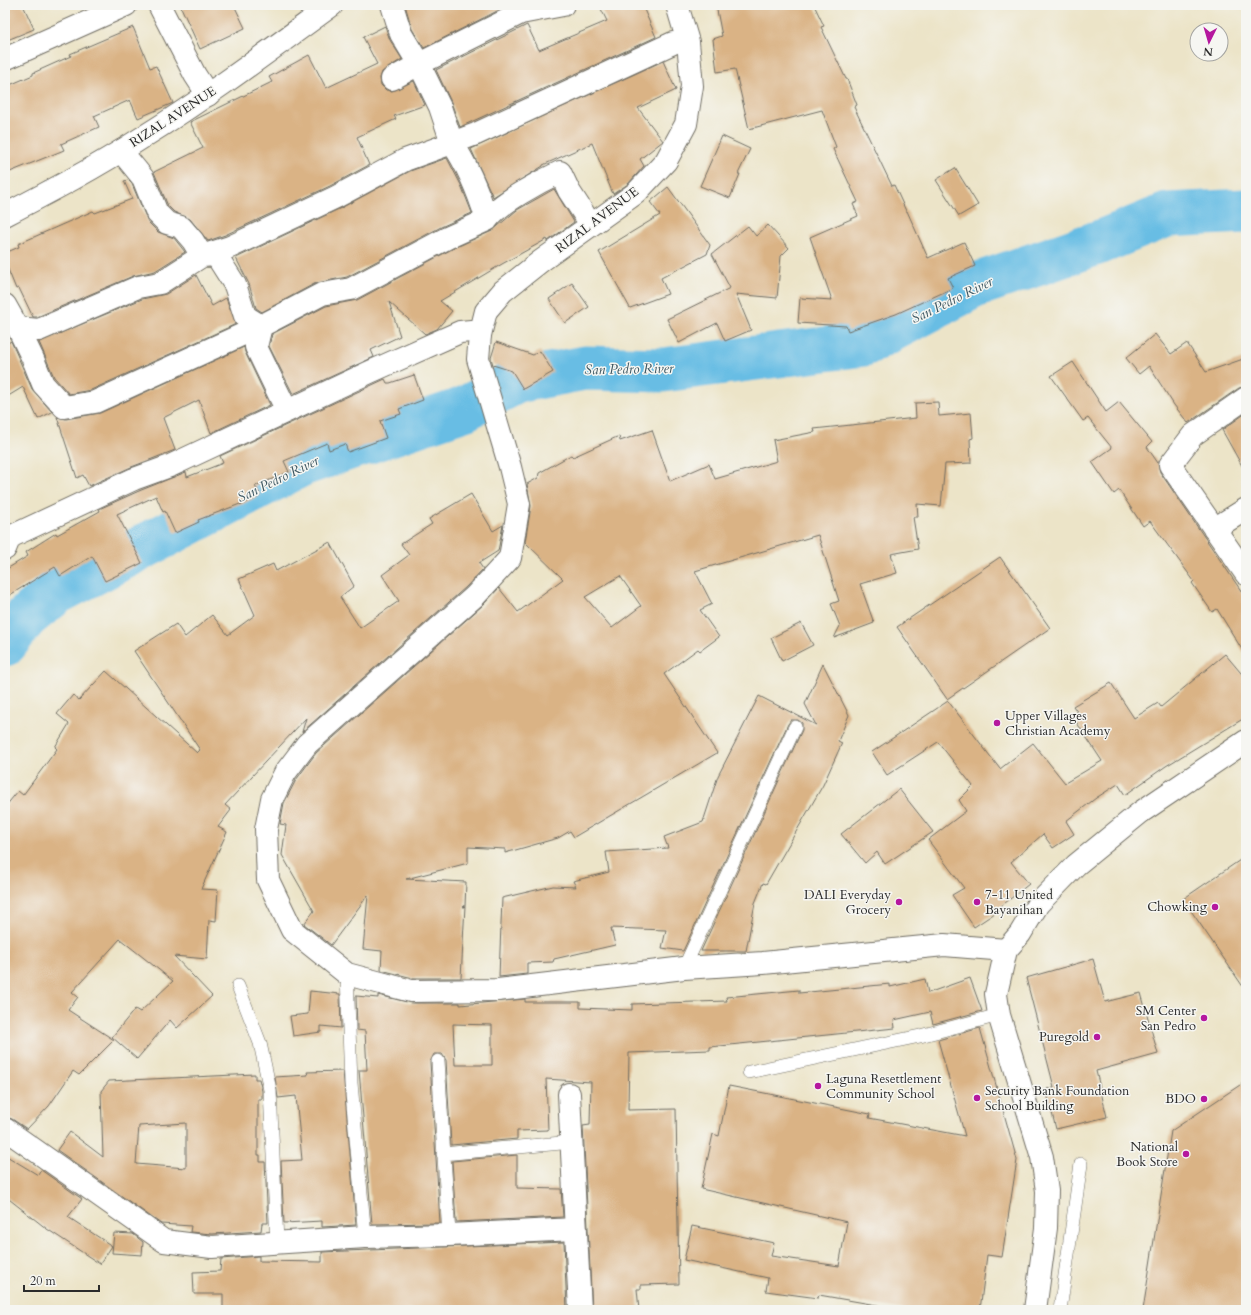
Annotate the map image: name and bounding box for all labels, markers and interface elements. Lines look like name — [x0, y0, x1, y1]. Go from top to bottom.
north arrow — [1189, 22, 1229, 62]
text: N — [1202, 44, 1214, 59]
street label: RIZAL AVENUE — [126, 82, 220, 152]
street label: RIZAL AVENUE — [552, 183, 642, 257]
water label: San Pedro River — [908, 272, 997, 328]
water label: San Pedro River — [584, 359, 674, 379]
water label: San Pedro River — [234, 451, 323, 507]
place label: Upper Villages Christian Academy — [1005, 707, 1111, 740]
marker: Upper Villages Christian Academy — [992, 718, 1002, 728]
place label: DALI Everyday Grocery — [804, 886, 891, 919]
place label: 7-11 United Bayanihan — [985, 886, 1053, 919]
marker: DALI Everyday Grocery — [894, 897, 904, 907]
marker: 7-11 United Bayanihan — [972, 897, 982, 907]
place label: Chowking — [1147, 898, 1208, 916]
marker: Chowking — [1210, 902, 1220, 912]
place label: SM Center San Pedro — [1136, 1002, 1196, 1035]
marker: SM Center San Pedro — [1199, 1013, 1209, 1023]
place label: Puregold — [1039, 1028, 1089, 1046]
marker: Puregold — [1092, 1032, 1102, 1042]
place label: Laguna Resettlement Community School — [826, 1070, 941, 1103]
marker: Laguna Resettlement Community School — [813, 1081, 823, 1091]
place label: Security Bank Foundation School Building — [985, 1082, 1130, 1115]
place label: BDO — [1165, 1090, 1196, 1108]
marker: Security Bank Foundation School Building — [972, 1093, 982, 1103]
marker: BDO — [1199, 1094, 1209, 1104]
place label: National Book Store — [1116, 1138, 1179, 1171]
marker: National Book Store — [1181, 1149, 1191, 1159]
scale bar — [24, 1267, 99, 1293]
text: 20 m — [30, 1273, 57, 1289]

